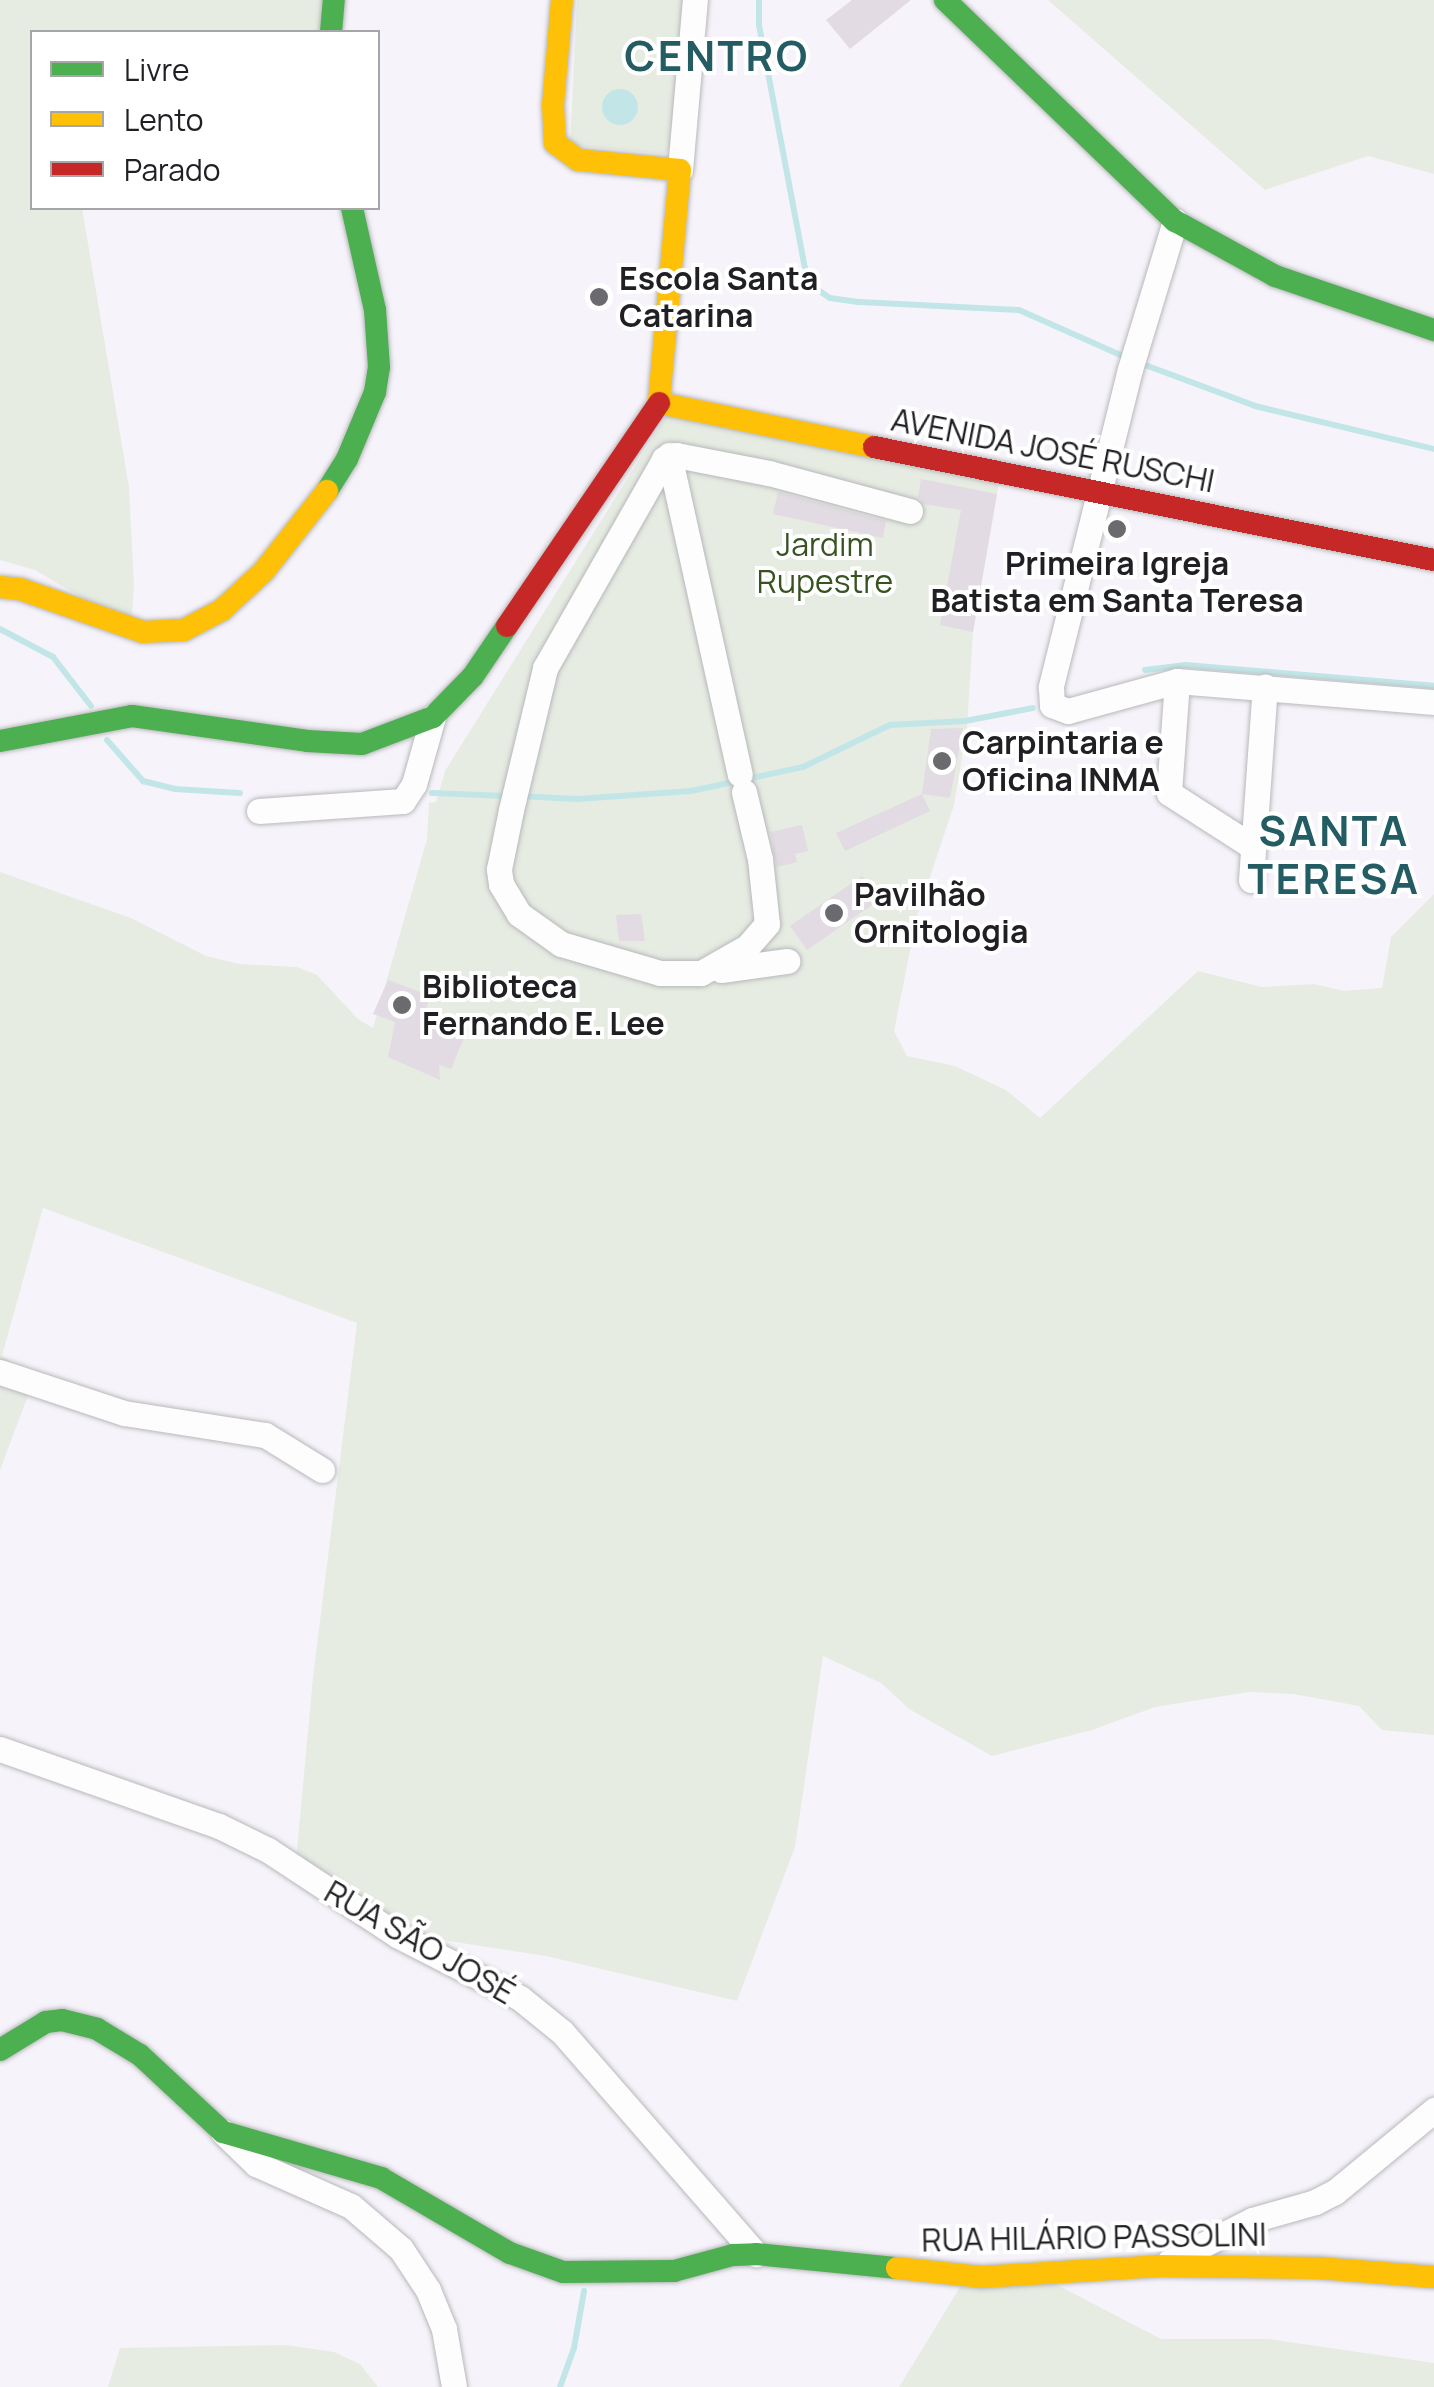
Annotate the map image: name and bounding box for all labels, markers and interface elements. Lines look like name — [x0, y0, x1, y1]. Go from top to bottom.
legend — [30, 30, 380, 210]
district label: CENTRO — [624, 30, 810, 80]
text: Livre — [124, 49, 190, 90]
text: Lento — [124, 99, 203, 140]
text: Parado — [124, 149, 221, 190]
place label: Escola Santa Catarina — [619, 260, 818, 335]
marker: Escola Santa Catarina — [588, 286, 610, 308]
street label: AVENIDA JOSÉ RUSCHI — [888, 400, 1218, 500]
marker: Primeira Igreja Batista em Santa Teresa — [1106, 518, 1128, 540]
park label: Jardim Rupestre — [757, 526, 893, 601]
place label: Primeira Igreja Batista em Santa Teresa — [930, 545, 1304, 620]
place label: Carpintaria e Oficina INMA — [962, 724, 1164, 799]
marker: Carpintaria e Oficina INMA — [931, 750, 953, 772]
district label: SANTA TERESA — [1248, 805, 1420, 904]
place label: Pavilhão Ornitologia — [854, 876, 1028, 951]
marker: Pavilhão Ornitologia — [823, 902, 845, 924]
place label: Biblioteca Fernando E. Lee — [422, 968, 665, 1043]
marker: Biblioteca Fernando E. Lee — [391, 994, 413, 1016]
street label: RUA SÃO JOSÉ — [318, 1872, 522, 2012]
street label: RUA HILÁRIO PASSOLINI — [921, 2215, 1267, 2259]

